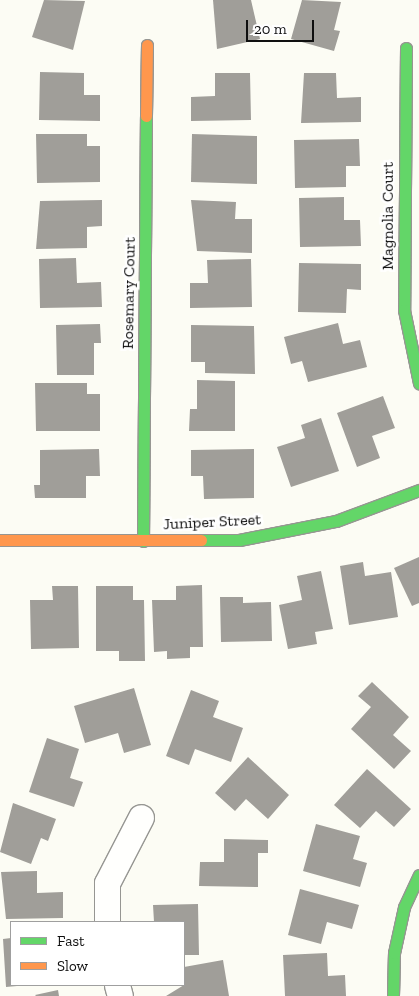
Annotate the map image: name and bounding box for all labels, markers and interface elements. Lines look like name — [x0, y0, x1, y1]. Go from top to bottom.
scale bar — [249, 10, 316, 42]
text: 20 m — [254, 20, 287, 38]
street label: Magnolia Court — [378, 162, 398, 270]
street label: Rosemary Court — [118, 237, 140, 349]
street label: Juniper Street — [162, 510, 262, 534]
legend — [10, 921, 185, 986]
text: Fast — [57, 932, 85, 950]
text: Slow — [57, 957, 88, 975]

